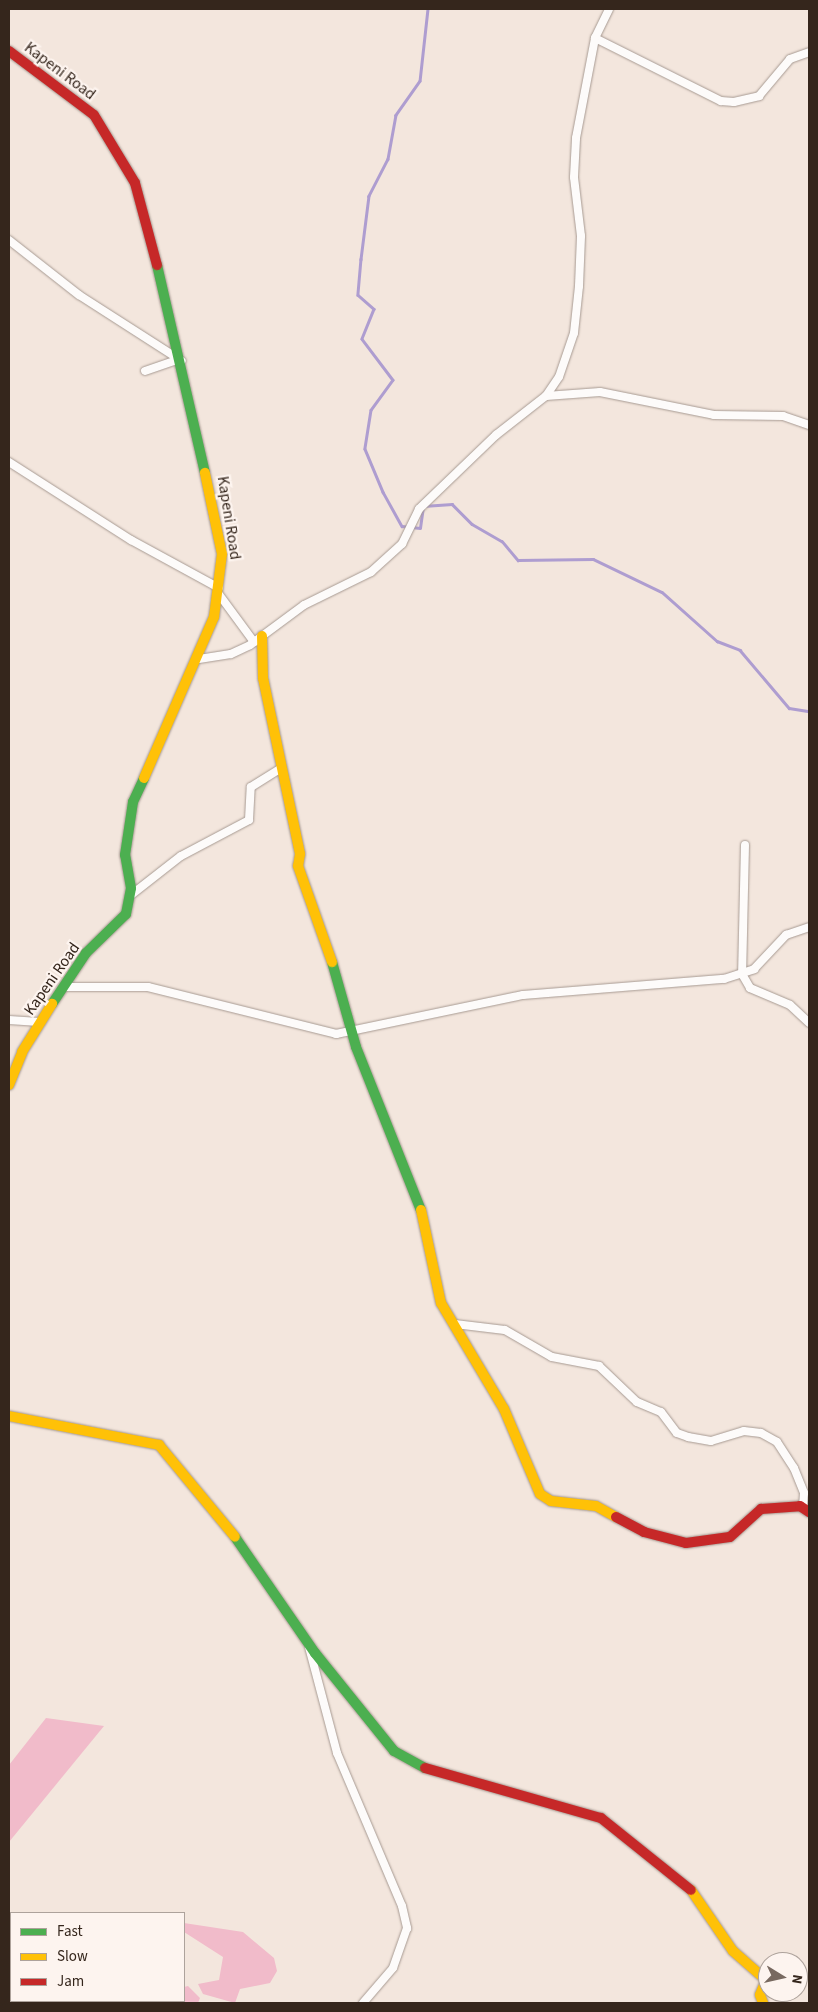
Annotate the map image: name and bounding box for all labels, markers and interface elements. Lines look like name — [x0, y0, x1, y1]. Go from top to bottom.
street label: Kapeni Road — [21, 38, 99, 104]
street label: Kapeni Road — [213, 475, 245, 561]
street label: Kapeni Road — [20, 939, 84, 1019]
legend — [10, 1912, 185, 2002]
text: Fast — [57, 1921, 83, 1942]
text: Slow — [57, 1946, 88, 1967]
north arrow — [758, 1952, 808, 2002]
text: Jam — [57, 1971, 84, 1992]
text: N — [786, 1973, 807, 1985]

